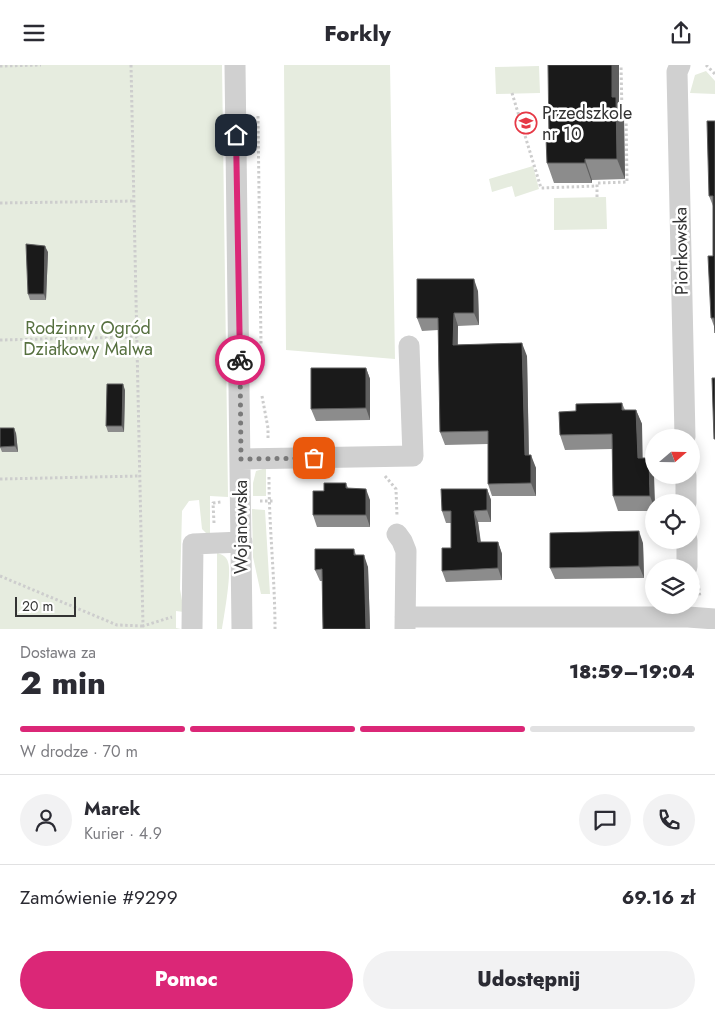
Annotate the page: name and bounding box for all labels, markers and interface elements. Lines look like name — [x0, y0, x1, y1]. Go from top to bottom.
text: Forkly — [324, 17, 391, 49]
icon: menu — [20, 19, 48, 47]
icon: share — [667, 19, 695, 47]
place label: Przedszkole nr 10 — [542, 100, 632, 147]
school or university icon: Przedszkole nr 10 — [514, 111, 538, 135]
pin — [215, 114, 257, 156]
icon: home — [222, 121, 250, 149]
street label: Piotrkowska — [667, 207, 695, 295]
park label: Rodzinny Ogród Działkowy Malwa — [23, 315, 153, 362]
courier — [215, 335, 265, 385]
icon: bike — [226, 346, 254, 374]
north arrow — [645, 429, 700, 484]
map controls — [645, 429, 700, 614]
pin — [293, 437, 335, 479]
icon: bag — [300, 444, 328, 472]
street label: Wojanowska — [228, 480, 254, 574]
button: locate — [645, 494, 700, 549]
button: layers — [645, 559, 700, 614]
scale bar — [15, 594, 76, 617]
text: 20 m — [22, 596, 54, 616]
text: Dostawa za — [20, 641, 96, 664]
text: 18:59–19:04 — [569, 658, 695, 685]
text: 2 min — [20, 660, 106, 706]
text: W drodze · 70 m — [20, 740, 138, 763]
button: person — [20, 794, 72, 846]
button: chat — [579, 794, 631, 846]
button: phone — [643, 794, 695, 846]
text: Marek — [84, 795, 141, 822]
text: Kurier · 4.9 — [84, 822, 162, 845]
text: Zamówienie #9299 — [20, 884, 178, 911]
text: 69.16 zł — [622, 884, 695, 911]
button: Pomoc — [20, 951, 353, 1009]
button: Udostępnij — [363, 951, 695, 1009]

